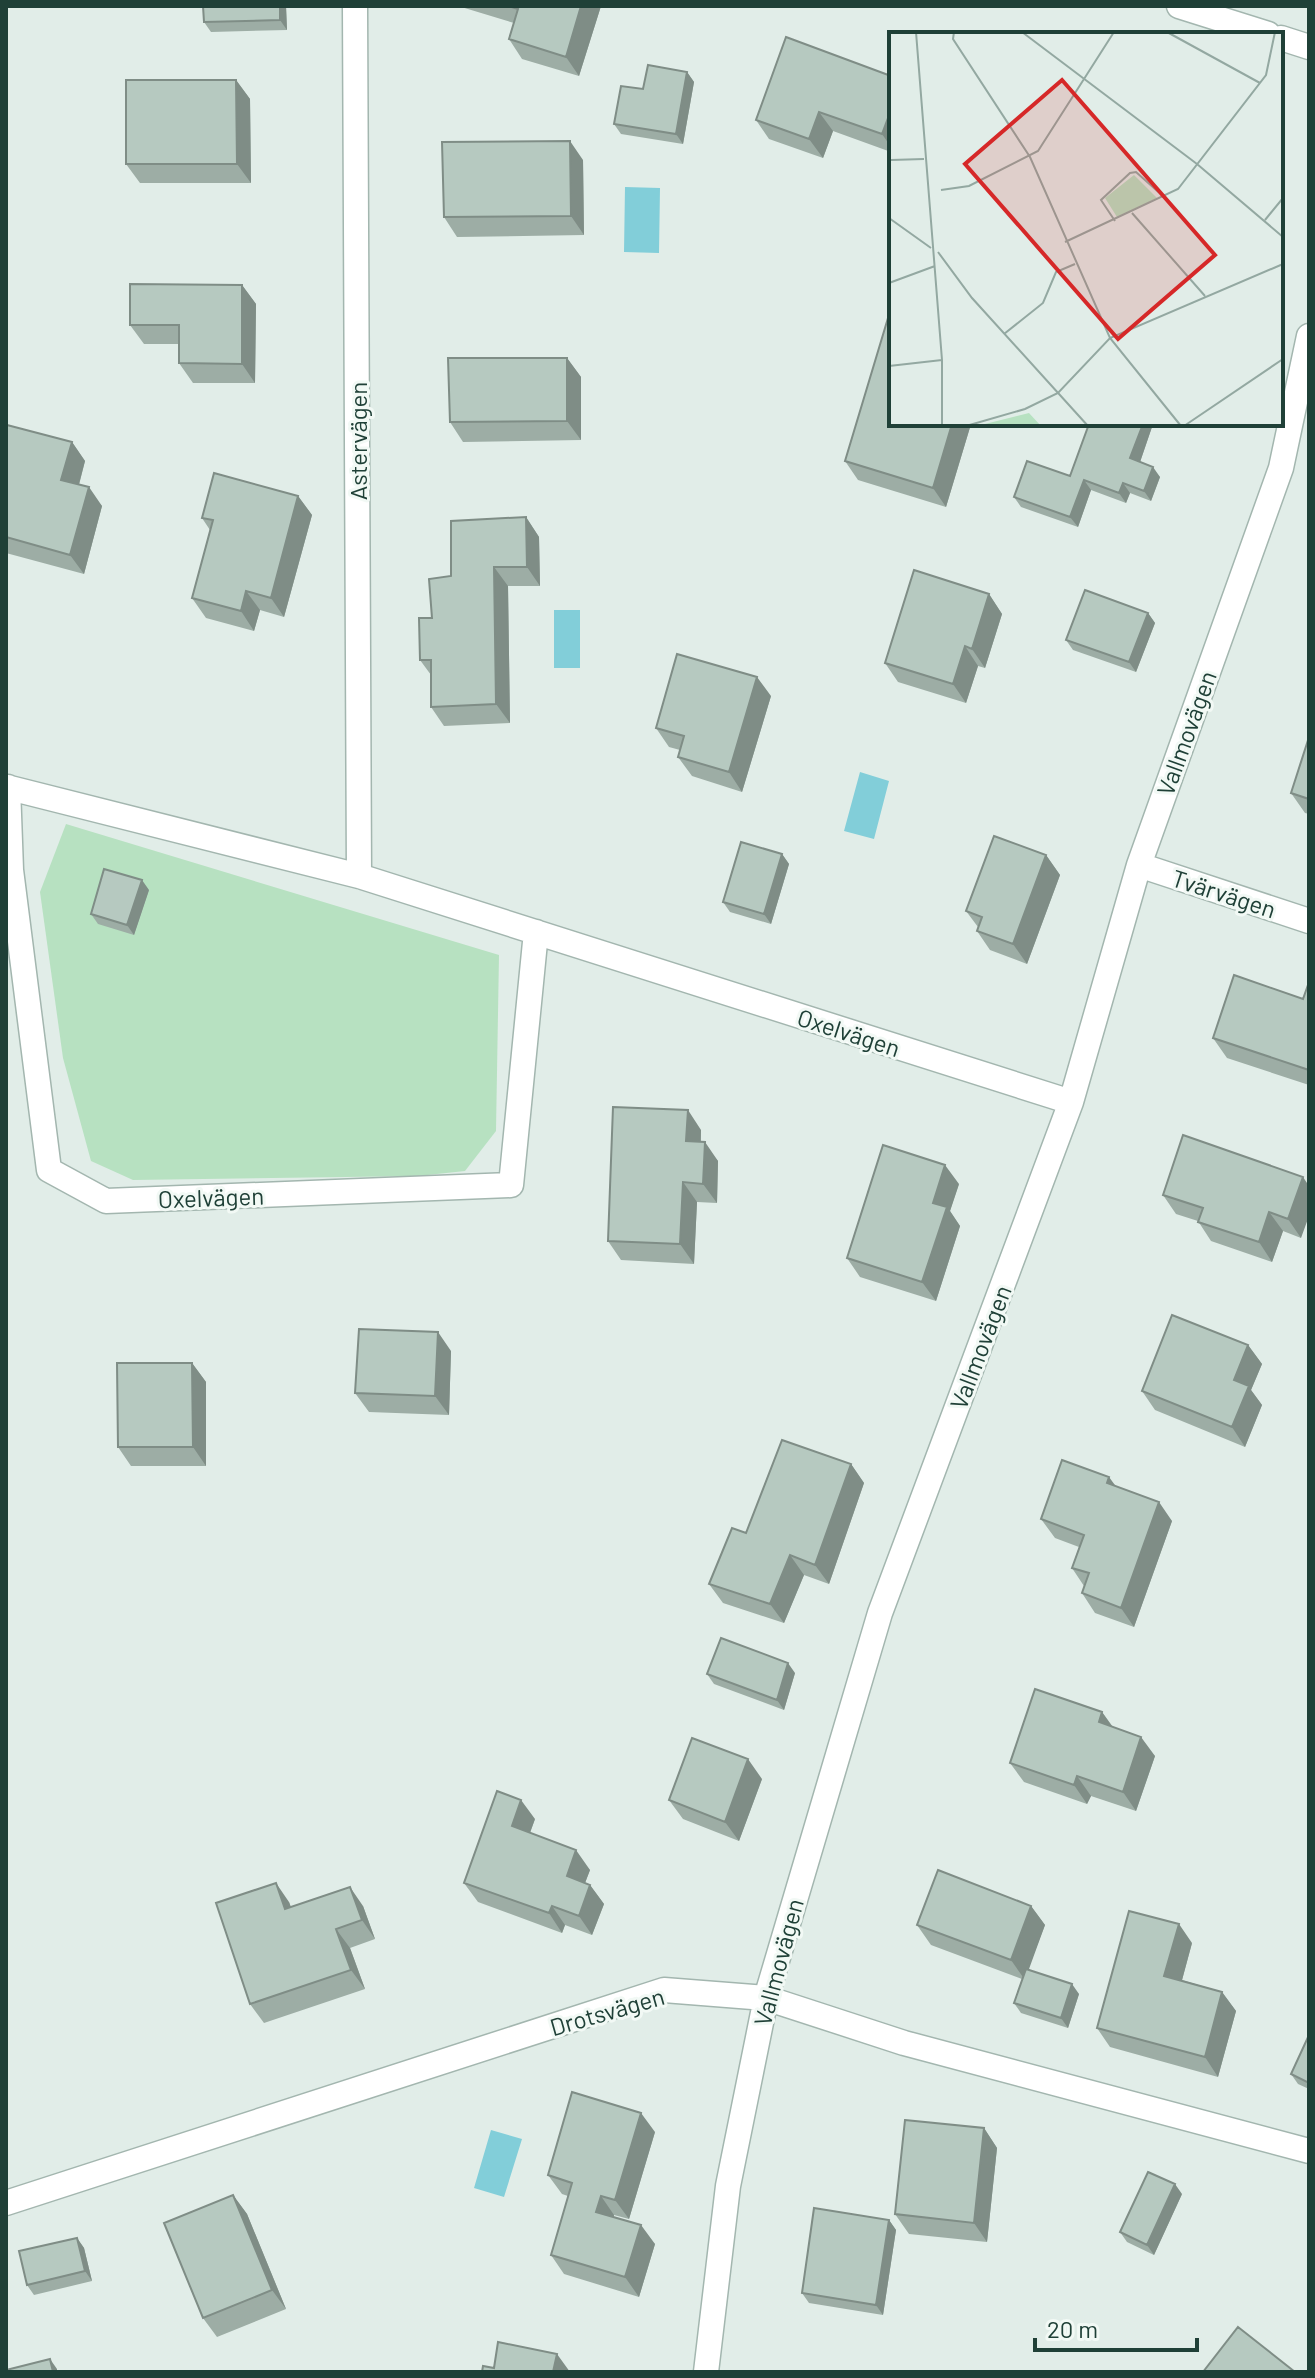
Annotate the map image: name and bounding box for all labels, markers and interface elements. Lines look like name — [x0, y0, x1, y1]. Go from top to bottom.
inset map — [889, 32, 1283, 426]
street label: Astervägen — [343, 382, 372, 500]
street label: Vallmovägen — [1150, 667, 1222, 799]
street label: Tvärvägen — [1168, 863, 1280, 923]
street label: Oxelvägen — [794, 1002, 904, 1062]
street label: Oxelvägen — [157, 1181, 265, 1213]
street label: Vallmovägen — [943, 1281, 1017, 1413]
street label: Vallmovägen — [747, 1895, 809, 2029]
street label: Drotsvägen — [546, 1981, 668, 2041]
scale bar — [1035, 2302, 1197, 2352]
text: 20 m — [1047, 2314, 1098, 2343]

